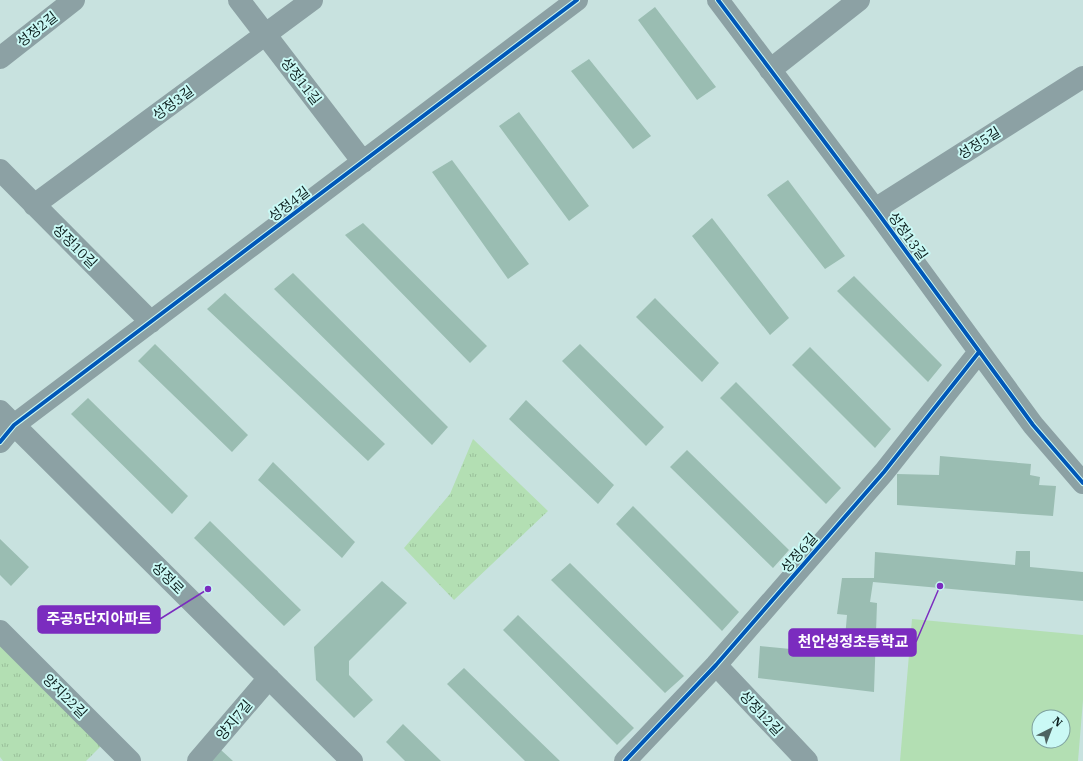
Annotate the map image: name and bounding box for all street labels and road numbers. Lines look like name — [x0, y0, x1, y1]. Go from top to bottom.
street label: 성정2길 — [13, 7, 61, 51]
street label: 성정11길 — [277, 54, 325, 108]
street label: 성정3길 — [149, 82, 197, 124]
street label: 성정5길 — [954, 123, 1004, 163]
street label: 성정4길 — [265, 183, 313, 225]
street label: 성정13길 — [884, 208, 932, 264]
street label: 성정10길 — [49, 220, 101, 272]
street label: 성정6길 — [777, 529, 821, 577]
street label: 성정로 — [148, 558, 188, 598]
street label: 양지22길 — [39, 670, 91, 722]
street label: 성정12길 — [736, 687, 786, 739]
street label: 양지7길 — [212, 696, 256, 744]

